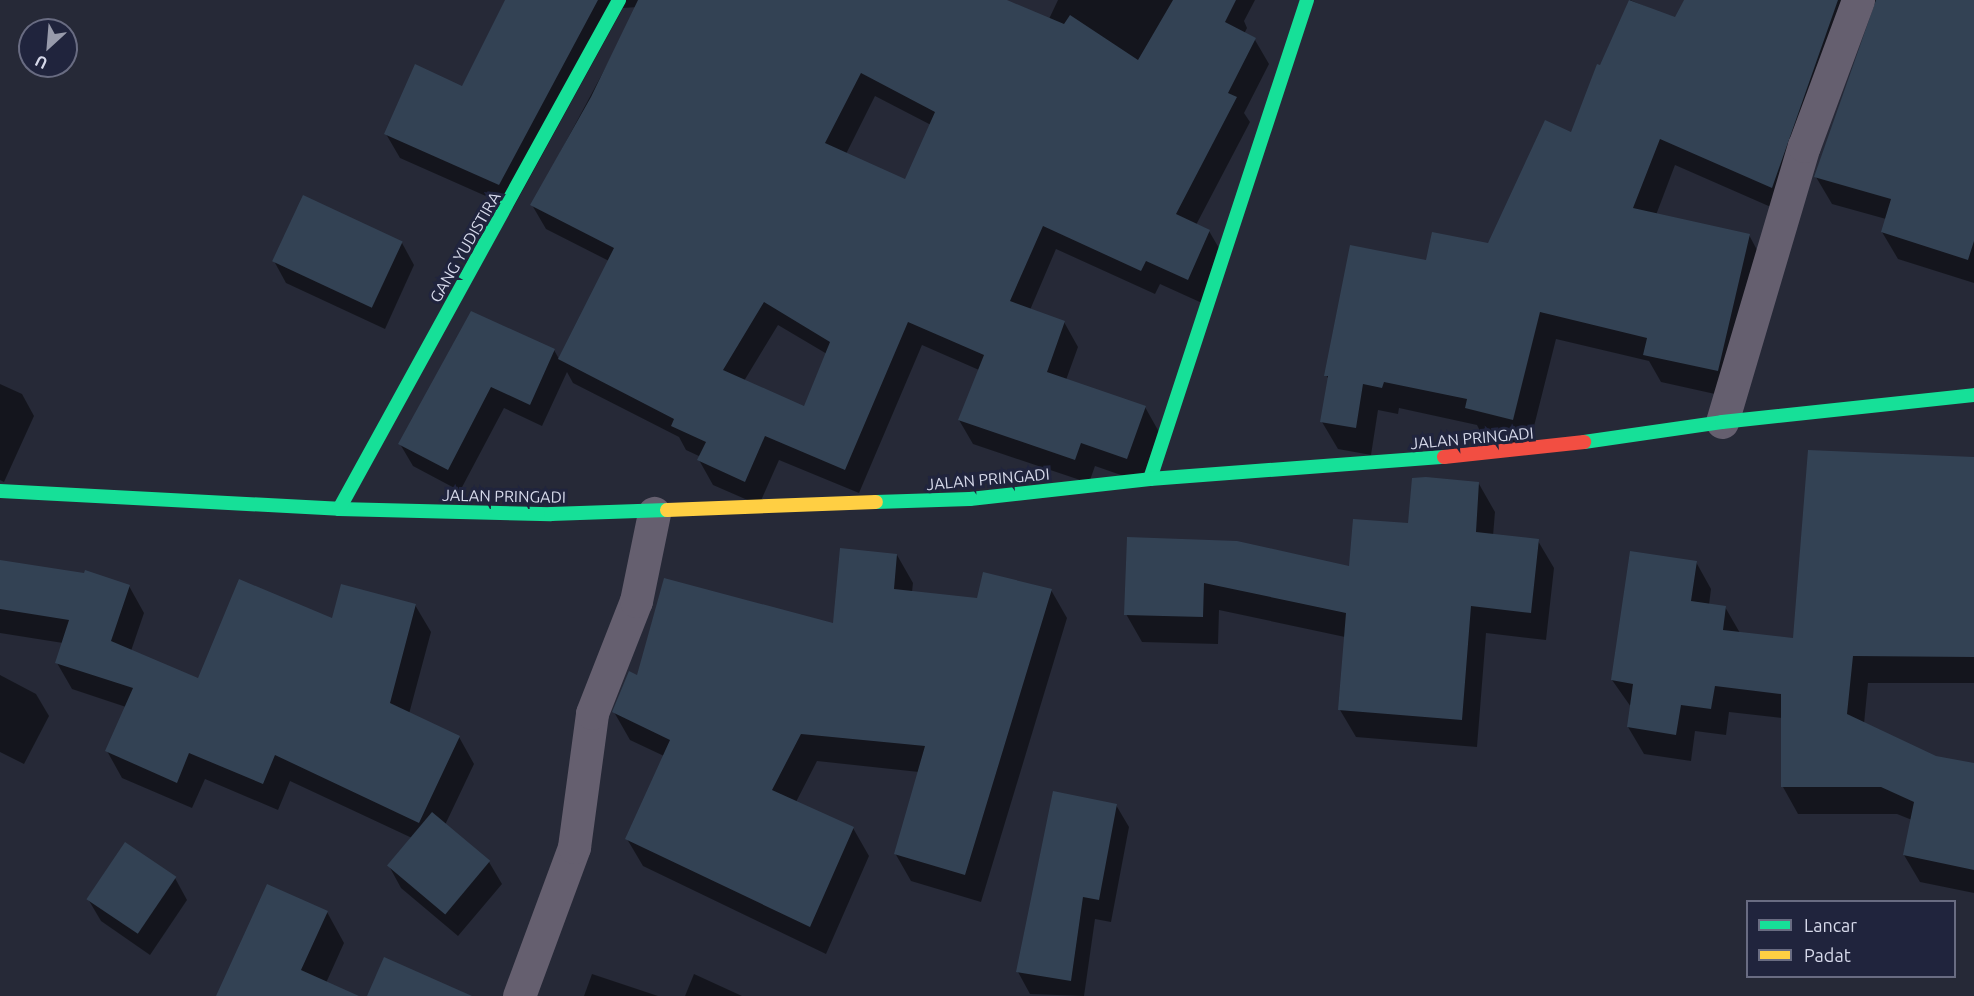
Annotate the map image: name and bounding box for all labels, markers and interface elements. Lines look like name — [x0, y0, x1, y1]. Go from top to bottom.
north arrow — [18, 18, 78, 78]
text: U — [32, 52, 50, 73]
street label: GANG YUDISTIRA — [426, 188, 504, 306]
street label: JALAN PRINGADI — [1410, 423, 1534, 453]
street label: JALAN PRINGADI — [926, 464, 1050, 494]
street label: JALAN PRINGADI — [442, 485, 566, 507]
legend — [1746, 900, 1956, 978]
text: Lancar — [1804, 915, 1857, 935]
text: Padat — [1804, 945, 1851, 965]

